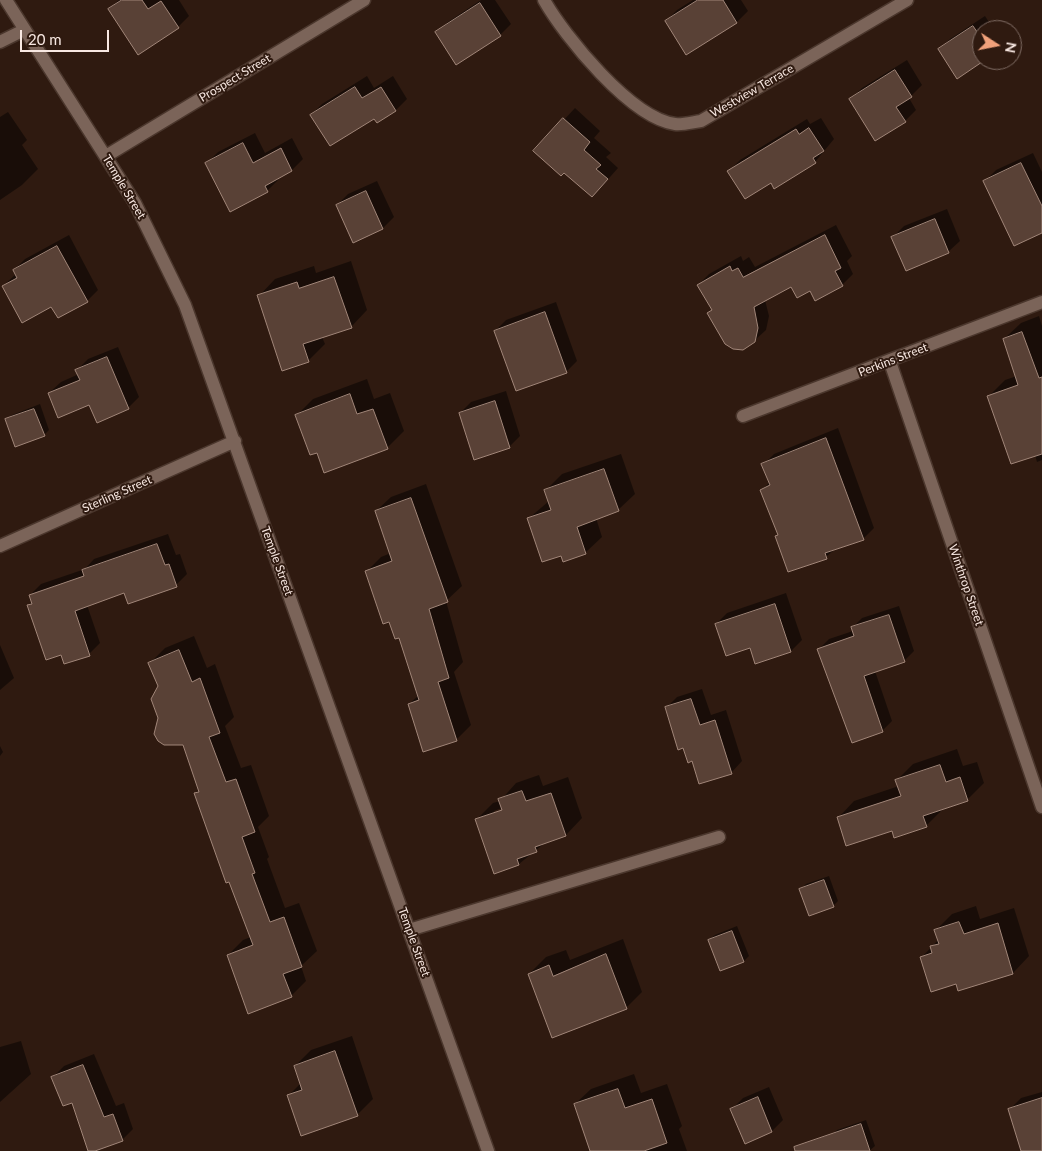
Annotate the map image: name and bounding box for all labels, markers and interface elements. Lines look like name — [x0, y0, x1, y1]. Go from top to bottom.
scale bar — [22, 20, 111, 52]
north arrow — [972, 20, 1022, 70]
text: 20 m — [28, 30, 62, 48]
text: N — [1002, 41, 1021, 55]
street label: Prospect Street — [197, 51, 273, 105]
street label: Westview Terrace — [708, 61, 796, 121]
street label: Temple Street — [99, 152, 149, 222]
street label: Perkins Street — [856, 340, 930, 380]
street label: Sterling Street — [80, 472, 154, 516]
street label: Temple Street — [258, 525, 296, 597]
street label: Winthrop Street — [945, 542, 987, 628]
street label: Temple Street — [395, 906, 433, 978]

